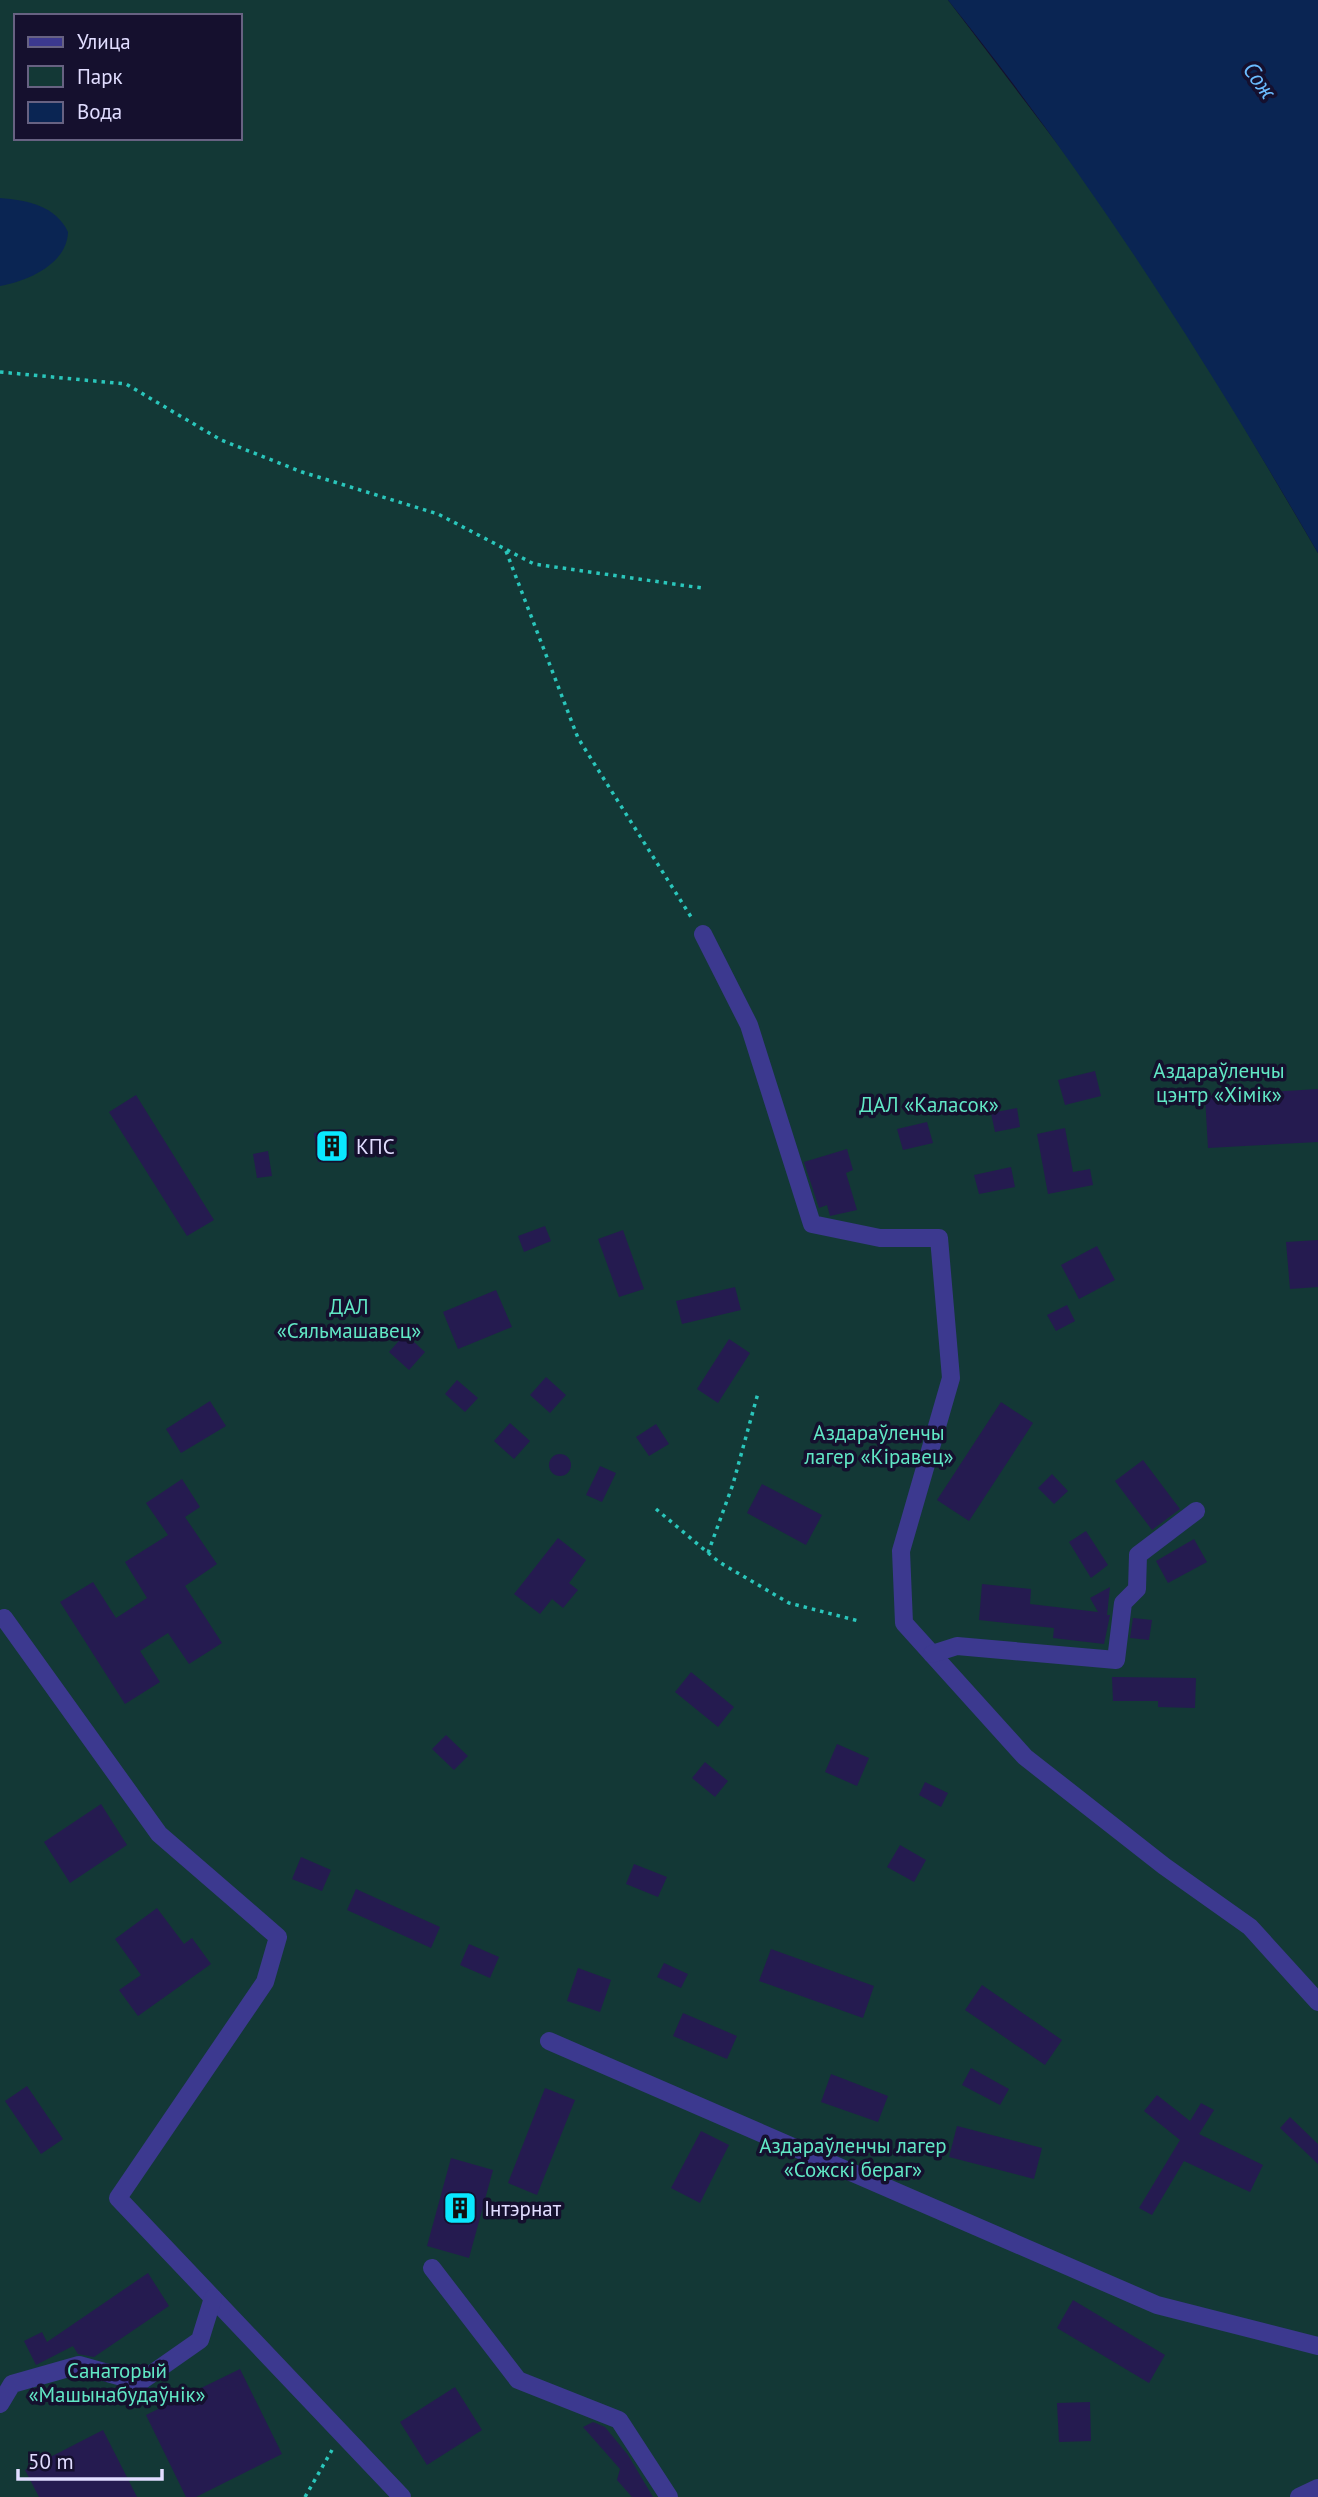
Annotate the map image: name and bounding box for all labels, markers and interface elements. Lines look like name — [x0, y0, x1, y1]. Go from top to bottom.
legend — [14, 14, 242, 140]
text: Улица — [77, 28, 131, 55]
water label: Сож — [1237, 56, 1284, 105]
text: Парк — [77, 63, 123, 90]
text: Вода — [77, 98, 122, 125]
park label: Аздараўленчы цэнтр «Хімік» — [1153, 1057, 1285, 1108]
park label: ДАЛ «Каласок» — [859, 1091, 999, 1118]
building icon: КПС — [313, 1127, 351, 1165]
place label: КПС — [356, 1133, 395, 1160]
park label: ДАЛ «Сяльмашавец» — [277, 1293, 421, 1344]
park label: Аздараўленчы лагер «Кіравец» — [804, 1419, 953, 1470]
park label: Аздараўленчы лагер «Сожскі бераг» — [759, 2132, 947, 2183]
building icon: Інтэрнат — [441, 2189, 479, 2227]
place label: Інтэрнат — [484, 2195, 562, 2222]
park label: Санаторый «Машынабудаўнік» — [28, 2357, 206, 2408]
scale bar — [18, 2438, 161, 2482]
text: 50 m — [28, 2448, 74, 2475]

